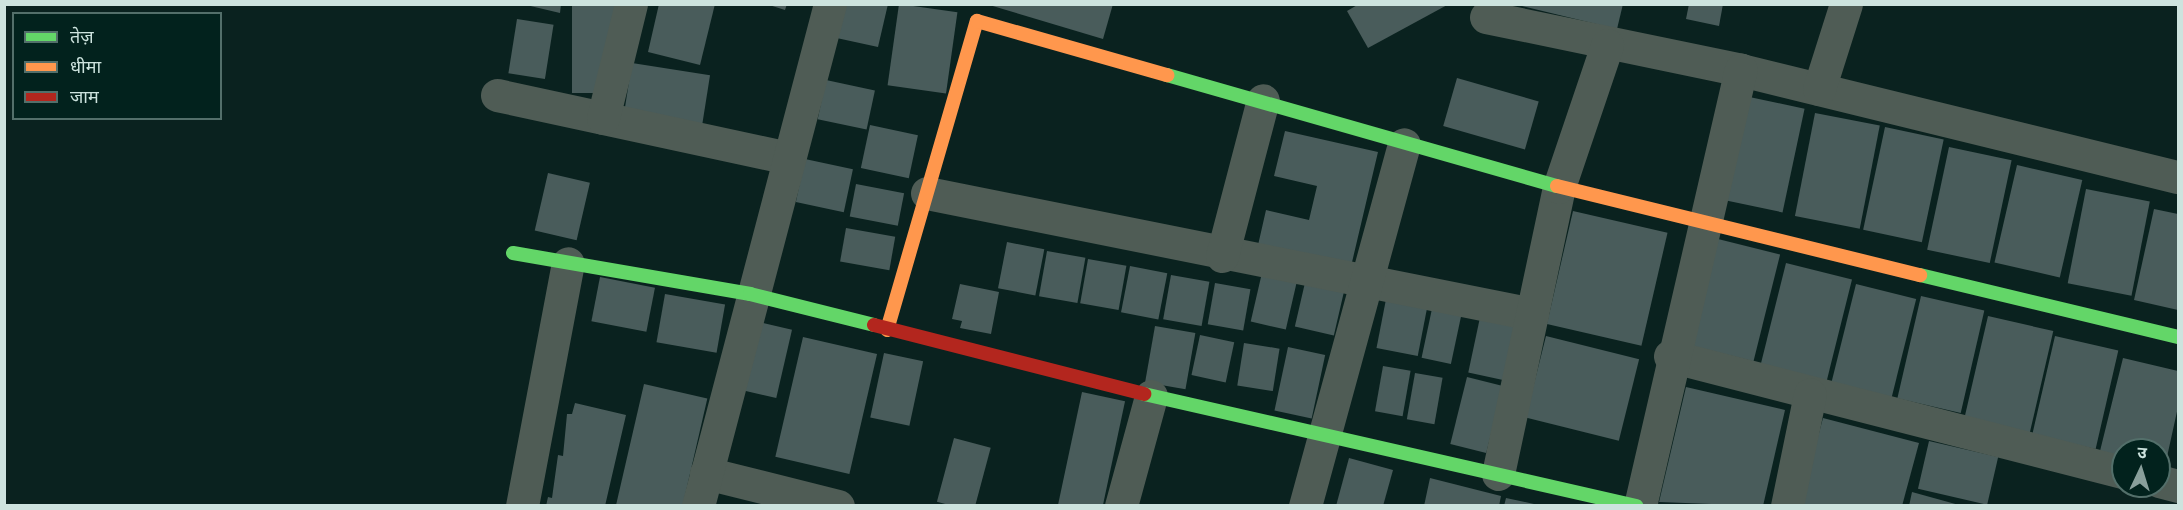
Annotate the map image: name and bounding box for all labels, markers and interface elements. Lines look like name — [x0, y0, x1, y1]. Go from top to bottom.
legend — [12, 12, 222, 120]
text: तेज़ — [70, 25, 94, 48]
text: धीमा — [70, 55, 101, 78]
text: जाम — [70, 85, 99, 108]
north arrow — [2111, 438, 2171, 498]
text: उ — [2137, 442, 2147, 462]

